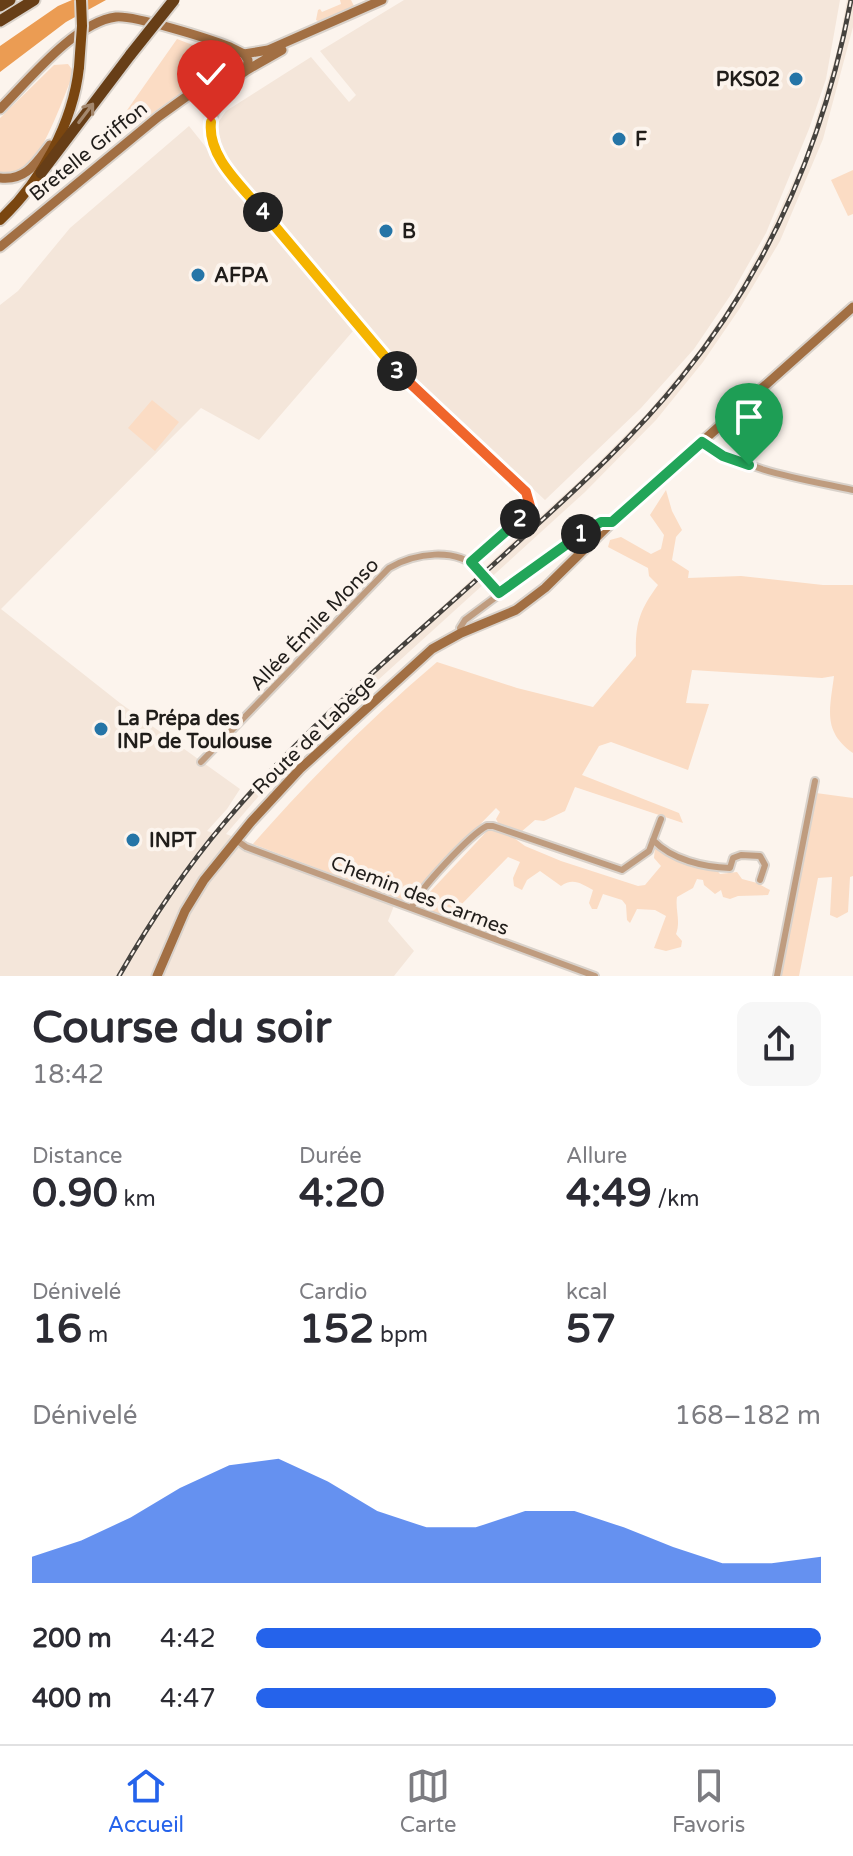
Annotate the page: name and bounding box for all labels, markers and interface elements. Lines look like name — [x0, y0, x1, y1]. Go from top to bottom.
pin — [177, 40, 245, 122]
icon: check — [189, 52, 233, 96]
place label: PKS02 — [716, 68, 780, 92]
marker: PKS02 — [787, 70, 805, 88]
street label: Bretelle Griffon — [25, 97, 152, 207]
one-way arrow — [77, 103, 94, 125]
place label: F — [635, 128, 647, 152]
marker: F — [610, 130, 628, 148]
pin: 4 — [243, 192, 283, 232]
text: 4 — [256, 199, 270, 225]
place label: B — [402, 220, 416, 244]
marker: B — [377, 222, 395, 240]
place label: AFPA — [214, 264, 269, 288]
marker: AFPA — [189, 266, 207, 284]
pin: 3 — [377, 351, 417, 391]
text: 3 — [390, 358, 404, 384]
pin — [715, 383, 783, 465]
icon: arrive — [727, 395, 771, 439]
pin: 2 — [500, 499, 540, 539]
text: 2 — [513, 506, 527, 532]
pin: 1 — [561, 514, 601, 554]
text: 1 — [574, 521, 588, 547]
street label: Allée Émile Monso — [245, 553, 384, 696]
street label: Route de Labège — [248, 670, 381, 800]
place label: La Prépa des INP de Toulouse — [117, 707, 272, 754]
marker: La Prépa des INP de Toulouse — [92, 720, 110, 738]
place label: INPT — [149, 829, 197, 853]
marker: INPT — [124, 831, 142, 849]
street label: Chemin des Carmes — [327, 851, 512, 941]
text: Course du soir — [32, 1002, 331, 1055]
button: share — [737, 1002, 821, 1086]
text: 18:42 — [32, 1059, 104, 1090]
text: Distance — [32, 1143, 123, 1169]
text: Durée — [299, 1143, 362, 1169]
text: Allure — [566, 1143, 627, 1169]
text: 0.90 — [32, 1169, 118, 1217]
text: 4:20 — [299, 1169, 385, 1217]
text: 4:49 — [566, 1169, 652, 1217]
text: km — [118, 1186, 156, 1212]
text: /km — [652, 1186, 699, 1212]
text: Dénivelé — [32, 1279, 121, 1305]
text: Cardio — [299, 1279, 368, 1305]
text: kcal — [566, 1279, 607, 1305]
text: 16 — [32, 1305, 82, 1353]
text: 152 — [299, 1305, 374, 1353]
text: 57 — [566, 1305, 616, 1353]
text: m — [82, 1322, 108, 1348]
text: bpm — [374, 1322, 428, 1348]
text: Dénivelé — [32, 1400, 138, 1431]
text: 168–182 m — [675, 1400, 821, 1431]
text: 200 m — [32, 1623, 112, 1654]
text: 4:42 — [160, 1623, 216, 1654]
text: 400 m — [32, 1683, 112, 1714]
text: 4:47 — [160, 1683, 216, 1714]
tab: Accueil — [108, 1764, 184, 1838]
tab: Carte — [400, 1764, 456, 1838]
tab: Favoris — [672, 1764, 745, 1838]

